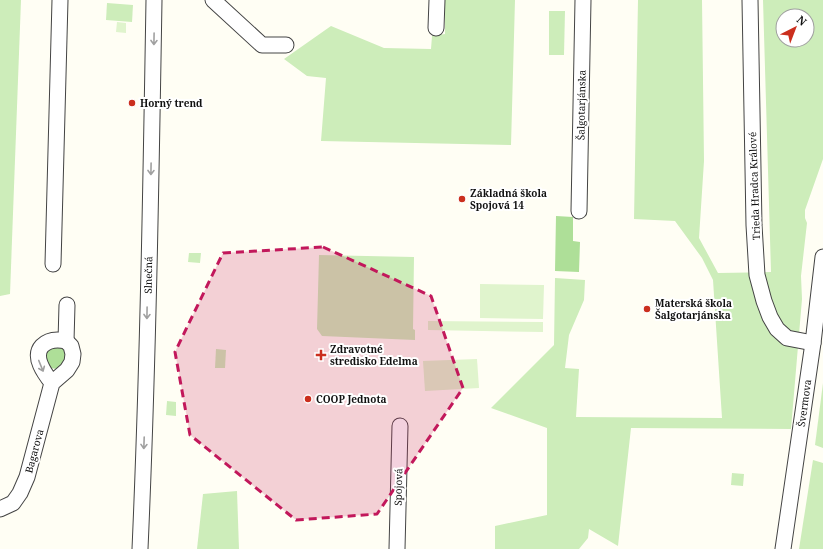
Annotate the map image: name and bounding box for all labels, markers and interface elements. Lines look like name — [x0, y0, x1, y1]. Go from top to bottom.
north arrow — [775, 8, 815, 48]
text: N — [794, 12, 811, 29]
one-way arrow — [150, 32, 157, 45]
street label: Šalgotarjánska — [573, 69, 589, 140]
place label: Horný trend — [140, 96, 203, 110]
marker: Horný trend — [127, 98, 137, 108]
street label: Trieda Hradca Králové — [745, 132, 763, 240]
one-way arrow — [147, 162, 155, 175]
place label: Základná škola Spojová 14 — [470, 186, 547, 212]
marker: Základná škola Spojová 14 — [457, 194, 467, 204]
street label: Slnečná — [141, 256, 155, 294]
place label: Materská škola Šalgotarjánska — [655, 296, 732, 322]
marker: Materská škola Šalgotarjánska — [642, 304, 652, 314]
one-way arrow — [144, 306, 151, 319]
place label: Zdravotné stredisko Edelma — [330, 342, 418, 368]
marker: Zdravotné stredisko Edelma — [315, 349, 327, 361]
one-way arrow — [38, 360, 46, 372]
street label: Švermova — [794, 378, 814, 428]
place label: COOP Jednota — [316, 392, 386, 406]
marker: COOP Jednota — [303, 394, 313, 404]
street label: Bagarova — [21, 427, 47, 475]
one-way arrow — [140, 436, 148, 449]
street label: Spojová — [391, 468, 405, 506]

